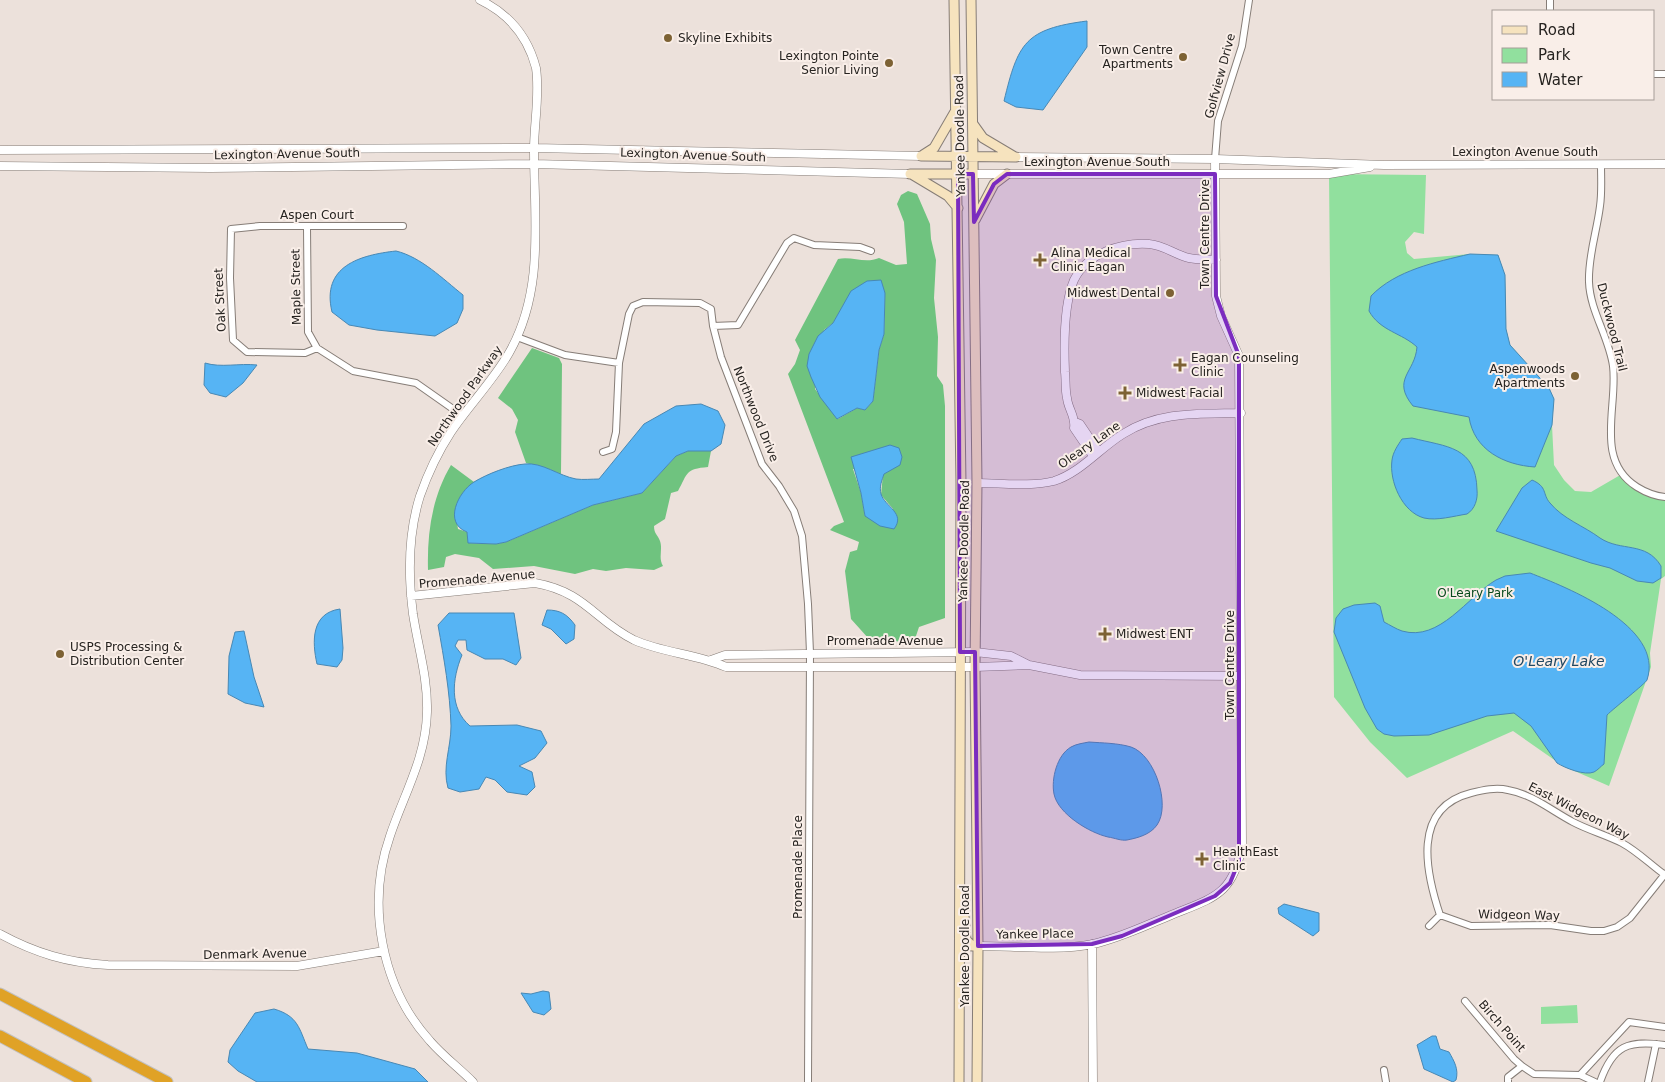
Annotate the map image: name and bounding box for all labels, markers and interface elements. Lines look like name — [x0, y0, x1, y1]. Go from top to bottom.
legend — [1492, 10, 1655, 100]
text: Road — [1538, 21, 1576, 39]
place label: Skyline Exhibits — [678, 31, 772, 45]
marker: Skyline Exhibits — [662, 32, 674, 44]
street label: Golfview Drive — [1202, 32, 1238, 120]
place label: Town Centre Apartments — [1098, 43, 1173, 71]
text: Park — [1538, 46, 1571, 64]
place label: Lexington Pointe Senior Living — [779, 49, 879, 77]
marker: Town Centre Apartments — [1177, 51, 1189, 63]
marker: Lexington Pointe Senior Living — [883, 57, 895, 69]
text: Water — [1538, 71, 1583, 89]
street label: Yankee Doodle Road — [952, 75, 968, 198]
street label: Lexington Avenue South — [620, 145, 766, 165]
street label: Lexington Avenue South — [1452, 145, 1598, 159]
street label: Lexington Avenue South — [214, 146, 360, 162]
street label: Lexington Avenue South — [1024, 155, 1170, 169]
street label: Town Centre Drive — [1198, 179, 1212, 290]
street label: Aspen Court — [280, 208, 354, 222]
place label: Alina Medical Clinic Eagan — [1051, 246, 1131, 274]
street label: Maple Street — [288, 248, 304, 325]
marker: Alina Medical Clinic Eagan — [1033, 253, 1047, 267]
street label: Oak Street — [211, 267, 229, 332]
street label: Duckwood Trail — [1594, 281, 1630, 373]
place label: Midwest Dental — [1067, 286, 1160, 300]
marker: Midwest Dental — [1164, 287, 1176, 299]
street label: Northwood Parkway — [425, 343, 505, 449]
place label: Eagan Counseling Clinic — [1191, 351, 1299, 379]
marker: Eagan Counseling Clinic — [1173, 358, 1187, 372]
place label: Aspenwoods Apartments — [1490, 362, 1565, 390]
street label: Northwood Drive — [731, 364, 781, 464]
marker: Aspenwoods Apartments — [1569, 370, 1581, 382]
marker: Midwest Facial — [1118, 386, 1132, 400]
place label: Midwest Facial — [1136, 386, 1223, 400]
street label: Oleary Lane — [1055, 419, 1123, 471]
street label: Yankee Doodle Road — [956, 480, 972, 603]
street label: Promenade Avenue — [418, 567, 536, 591]
park label: O'Leary Park — [1437, 586, 1513, 600]
street label: Town Centre Drive — [1223, 610, 1237, 721]
marker: Midwest ENT — [1098, 627, 1112, 641]
place label: Midwest ENT — [1116, 627, 1194, 641]
street label: Promenade Avenue — [827, 634, 943, 648]
place label: USPS Processing & Distribution Center — [70, 640, 184, 668]
marker: USPS Processing & Distribution Center — [54, 648, 66, 660]
water label: O'Leary Lake — [1513, 653, 1605, 669]
street label: East Widgeon Way — [1526, 779, 1632, 843]
street label: Promenade Place — [791, 815, 805, 919]
place label: HealthEast Clinic — [1213, 845, 1279, 873]
marker: HealthEast Clinic — [1195, 852, 1209, 866]
street label: Yankee Doodle Road — [958, 885, 972, 1008]
street label: Widgeon Way — [1478, 907, 1560, 923]
street label: Yankee Place — [995, 926, 1074, 942]
street label: Denmark Avenue — [203, 946, 307, 962]
street label: Birch Point — [1476, 997, 1528, 1055]

